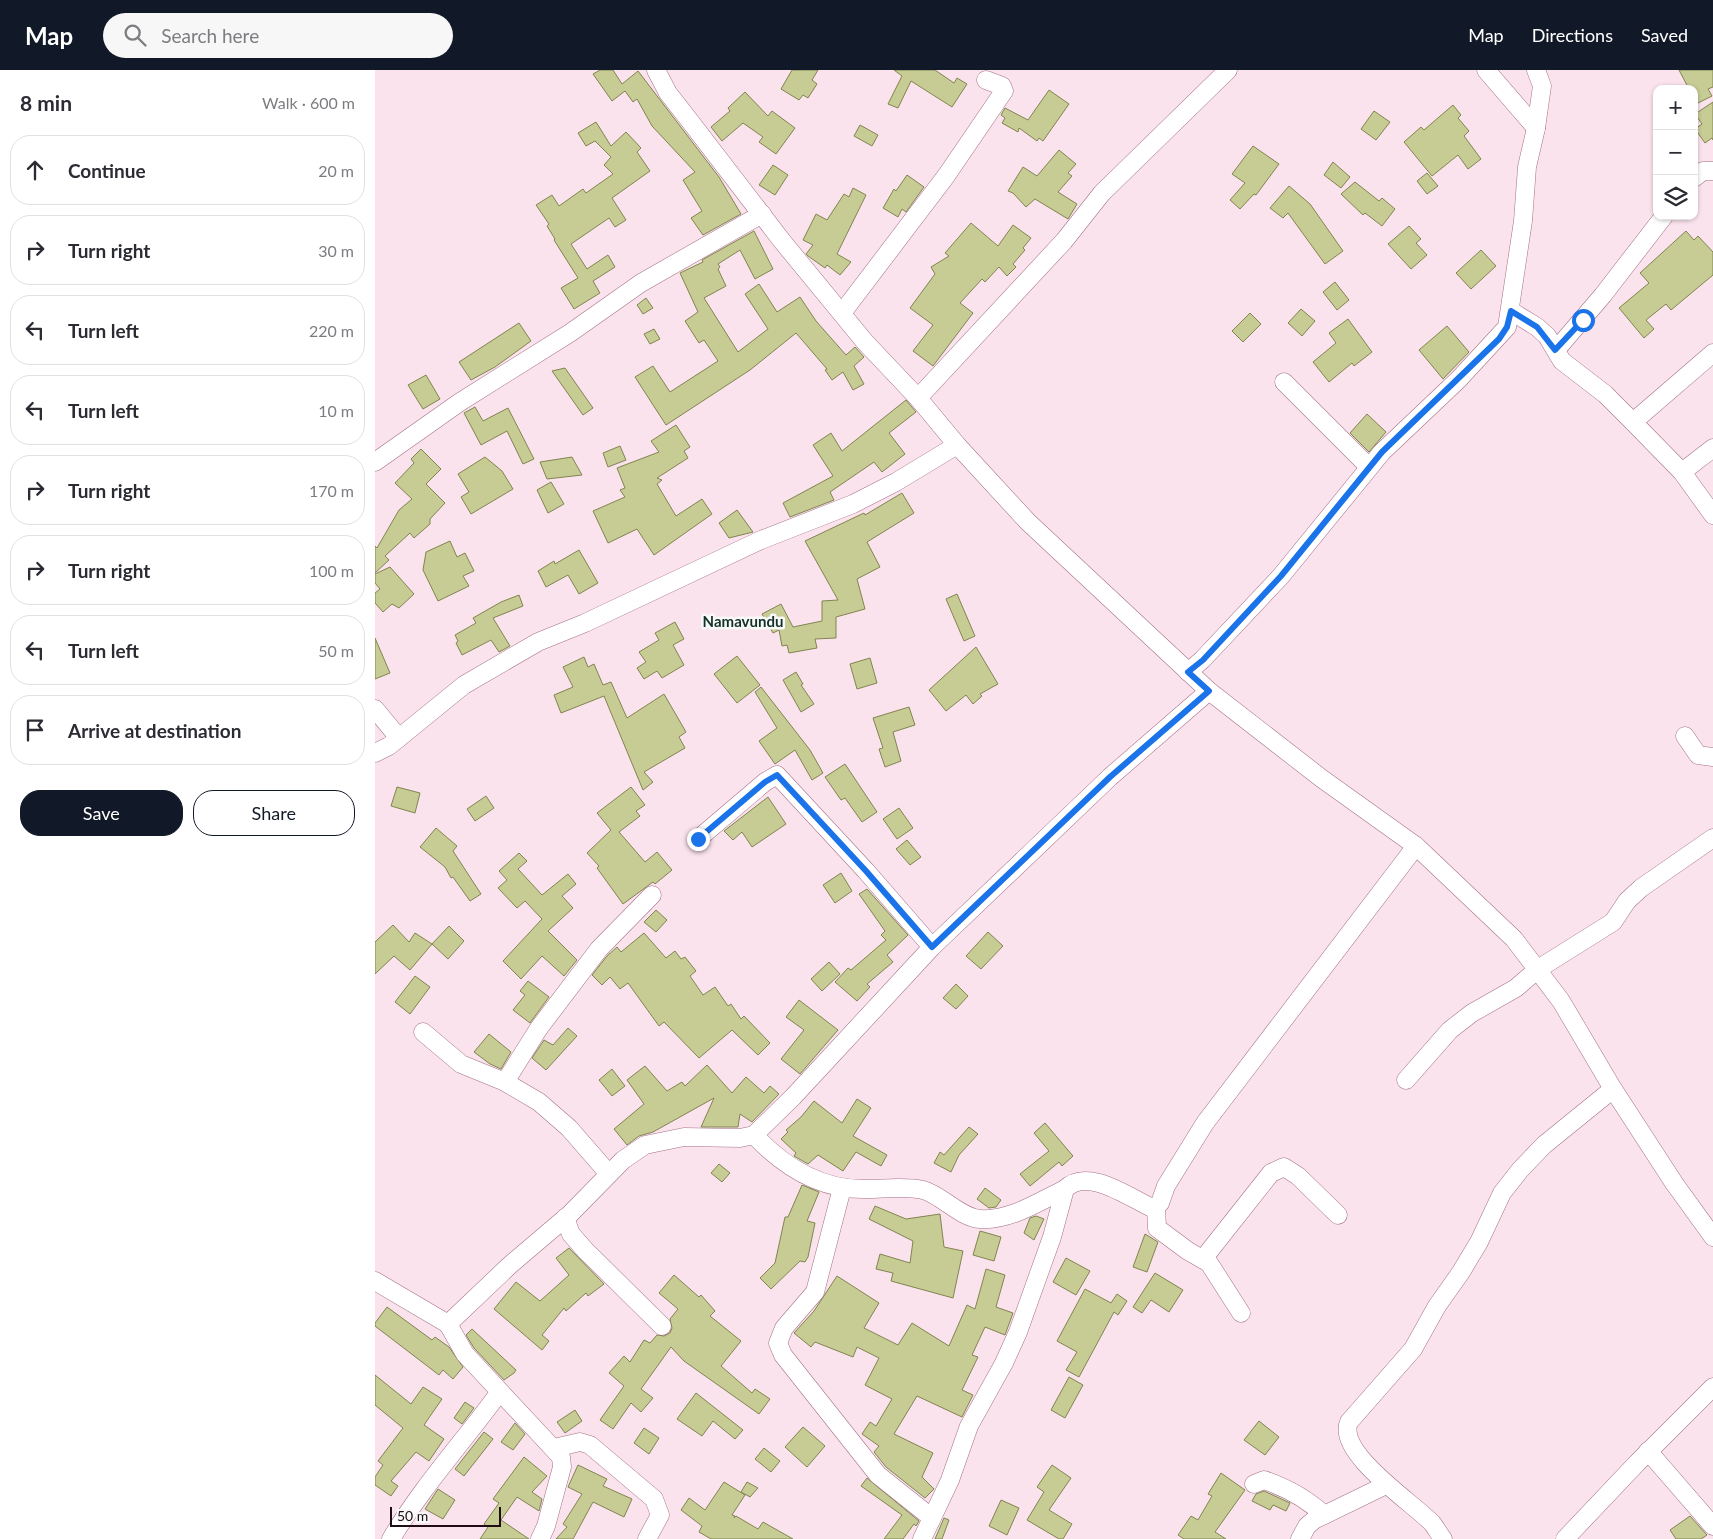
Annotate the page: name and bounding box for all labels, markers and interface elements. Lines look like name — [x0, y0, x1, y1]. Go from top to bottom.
search box — [103, 13, 453, 58]
text: Map — [25, 21, 73, 50]
icon: search — [121, 21, 149, 49]
text: Search here — [161, 24, 259, 47]
text: Map — [1468, 24, 1504, 46]
text: Directions — [1532, 24, 1613, 46]
text: Saved — [1641, 24, 1688, 46]
map controls — [1653, 85, 1698, 220]
button: + — [1653, 85, 1698, 130]
text: 8 min — [20, 90, 72, 115]
text: Walk · 600 m — [262, 93, 355, 112]
button: − — [1653, 130, 1698, 175]
icon: ahead — [21, 156, 49, 184]
text: Continue — [68, 159, 146, 182]
text: 20 m — [318, 161, 354, 180]
button: layers — [1653, 175, 1698, 220]
icon: right — [21, 236, 49, 264]
text: Turn right — [68, 239, 150, 262]
text: 30 m — [318, 241, 354, 260]
route start — [1572, 309, 1595, 332]
icon: left — [21, 316, 49, 344]
text: Turn left — [68, 319, 139, 342]
text: 220 m — [309, 321, 354, 340]
icon: left — [21, 396, 49, 424]
text: Turn left — [68, 399, 139, 422]
text: 10 m — [318, 401, 354, 420]
icon: right — [21, 476, 49, 504]
text: Turn right — [68, 479, 150, 502]
text: 170 m — [309, 481, 354, 500]
icon: right — [21, 556, 49, 584]
text: Turn right — [68, 559, 150, 582]
text: 100 m — [309, 561, 354, 580]
district label: Namavundu — [703, 612, 783, 630]
icon: left — [21, 636, 49, 664]
text: Turn left — [68, 639, 139, 662]
text: 50 m — [318, 641, 354, 660]
icon: arrive — [21, 716, 49, 744]
text: Arrive at destination — [68, 719, 241, 742]
button: Save — [20, 790, 183, 836]
button: Share — [193, 790, 355, 836]
route end — [687, 828, 710, 851]
scale bar — [390, 1504, 501, 1527]
text: 50 m — [397, 1507, 428, 1524]

